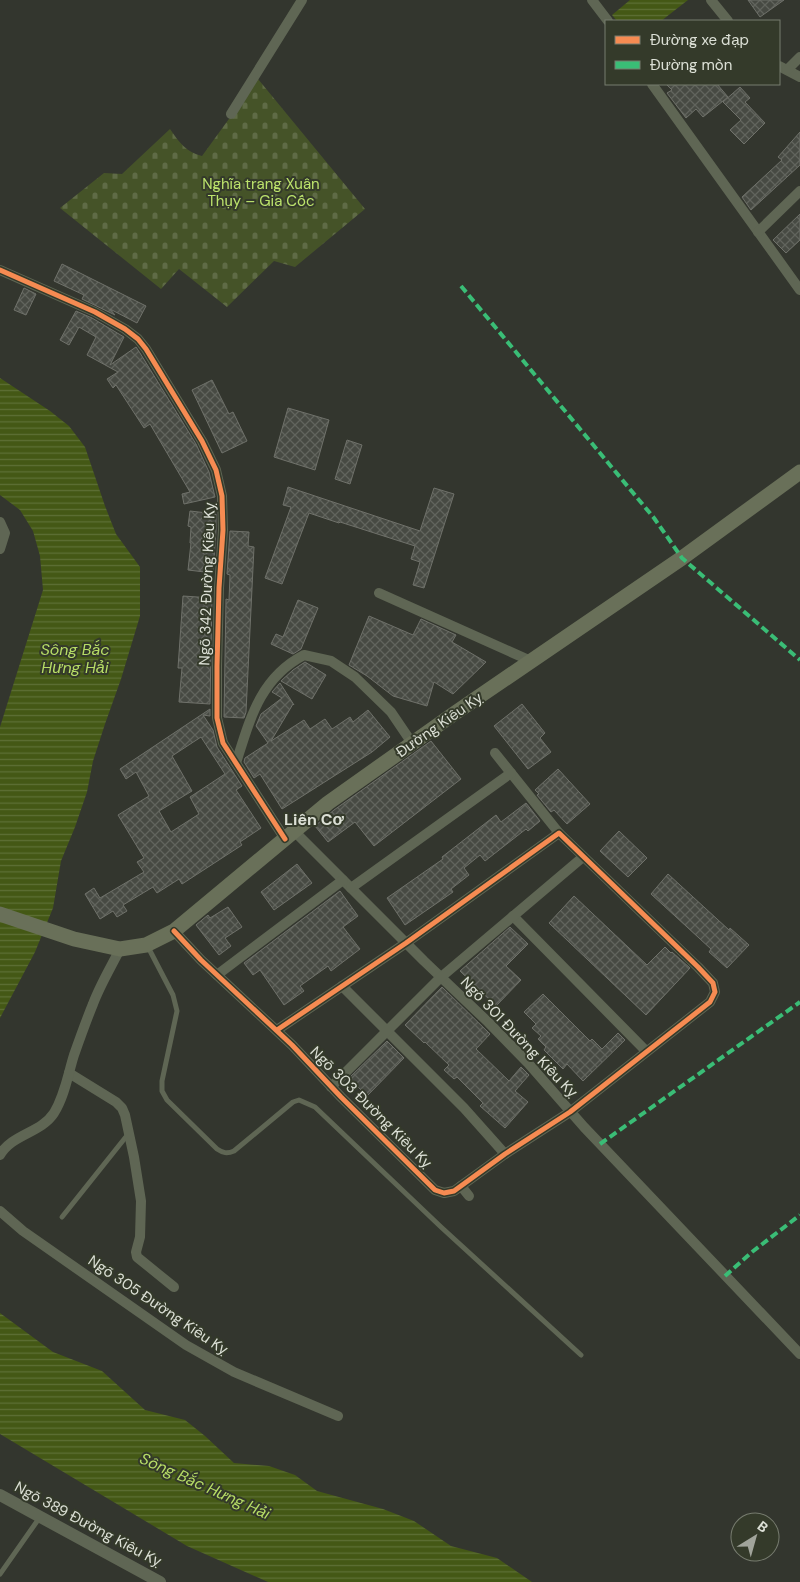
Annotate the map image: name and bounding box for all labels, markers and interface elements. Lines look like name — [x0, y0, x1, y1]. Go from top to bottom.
legend — [605, 20, 780, 85]
text: Đường xe đạp — [650, 30, 749, 50]
text: Đường mòn — [650, 55, 732, 75]
park label: Nghĩa trang Xuân Thụy – Gia Cốc — [202, 174, 320, 211]
street label: Ngõ 342 Đường Kiêu Kỵ — [194, 502, 220, 666]
water label: Sông Bắc Hưng Hải — [40, 639, 110, 678]
street label: Đường Kiêu Kỵ — [392, 687, 487, 762]
district label: Liên Cơ — [284, 809, 345, 830]
street label: Ngõ 301 Đường Kiêu Kỵ — [456, 972, 582, 1102]
street label: Ngõ 303 Đường Kiêu Kỵ — [306, 1042, 437, 1173]
street label: Ngõ 305 Đường Kiêu Kỵ — [84, 1251, 232, 1360]
water label: Sông Bắc Hưng Hải — [136, 1448, 275, 1525]
street label: Ngõ 389 Đường Kiêu Kỵ — [11, 1477, 165, 1571]
north arrow — [730, 1512, 780, 1562]
text: B — [754, 1517, 772, 1537]

